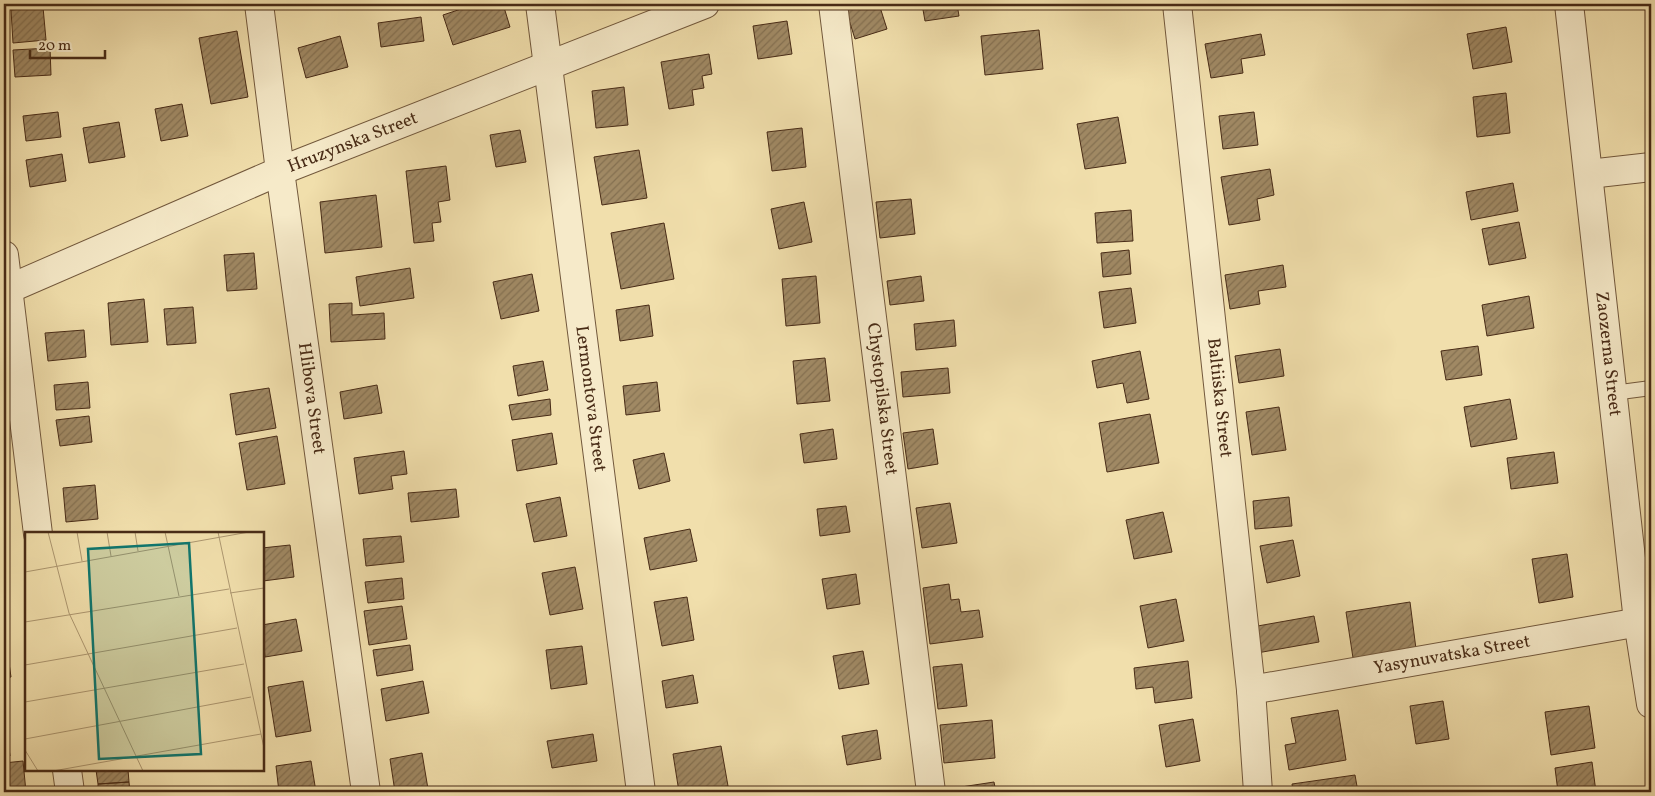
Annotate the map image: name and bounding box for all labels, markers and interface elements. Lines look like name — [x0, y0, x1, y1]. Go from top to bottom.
scale bar — [30, 28, 105, 60]
text: 20 m — [38, 36, 71, 57]
street label: Hruzynska Street — [284, 106, 421, 179]
street label: Zaozerna Street — [1589, 290, 1628, 418]
street label: Chystopilska Street — [860, 321, 904, 477]
street label: Lermontova Street — [569, 324, 612, 473]
street label: Baltiiska Street — [1201, 337, 1238, 459]
street label: Hlibova Street — [291, 341, 332, 456]
inset map — [25, 532, 264, 771]
street label: Yasynuvatska Street — [1372, 629, 1532, 681]

